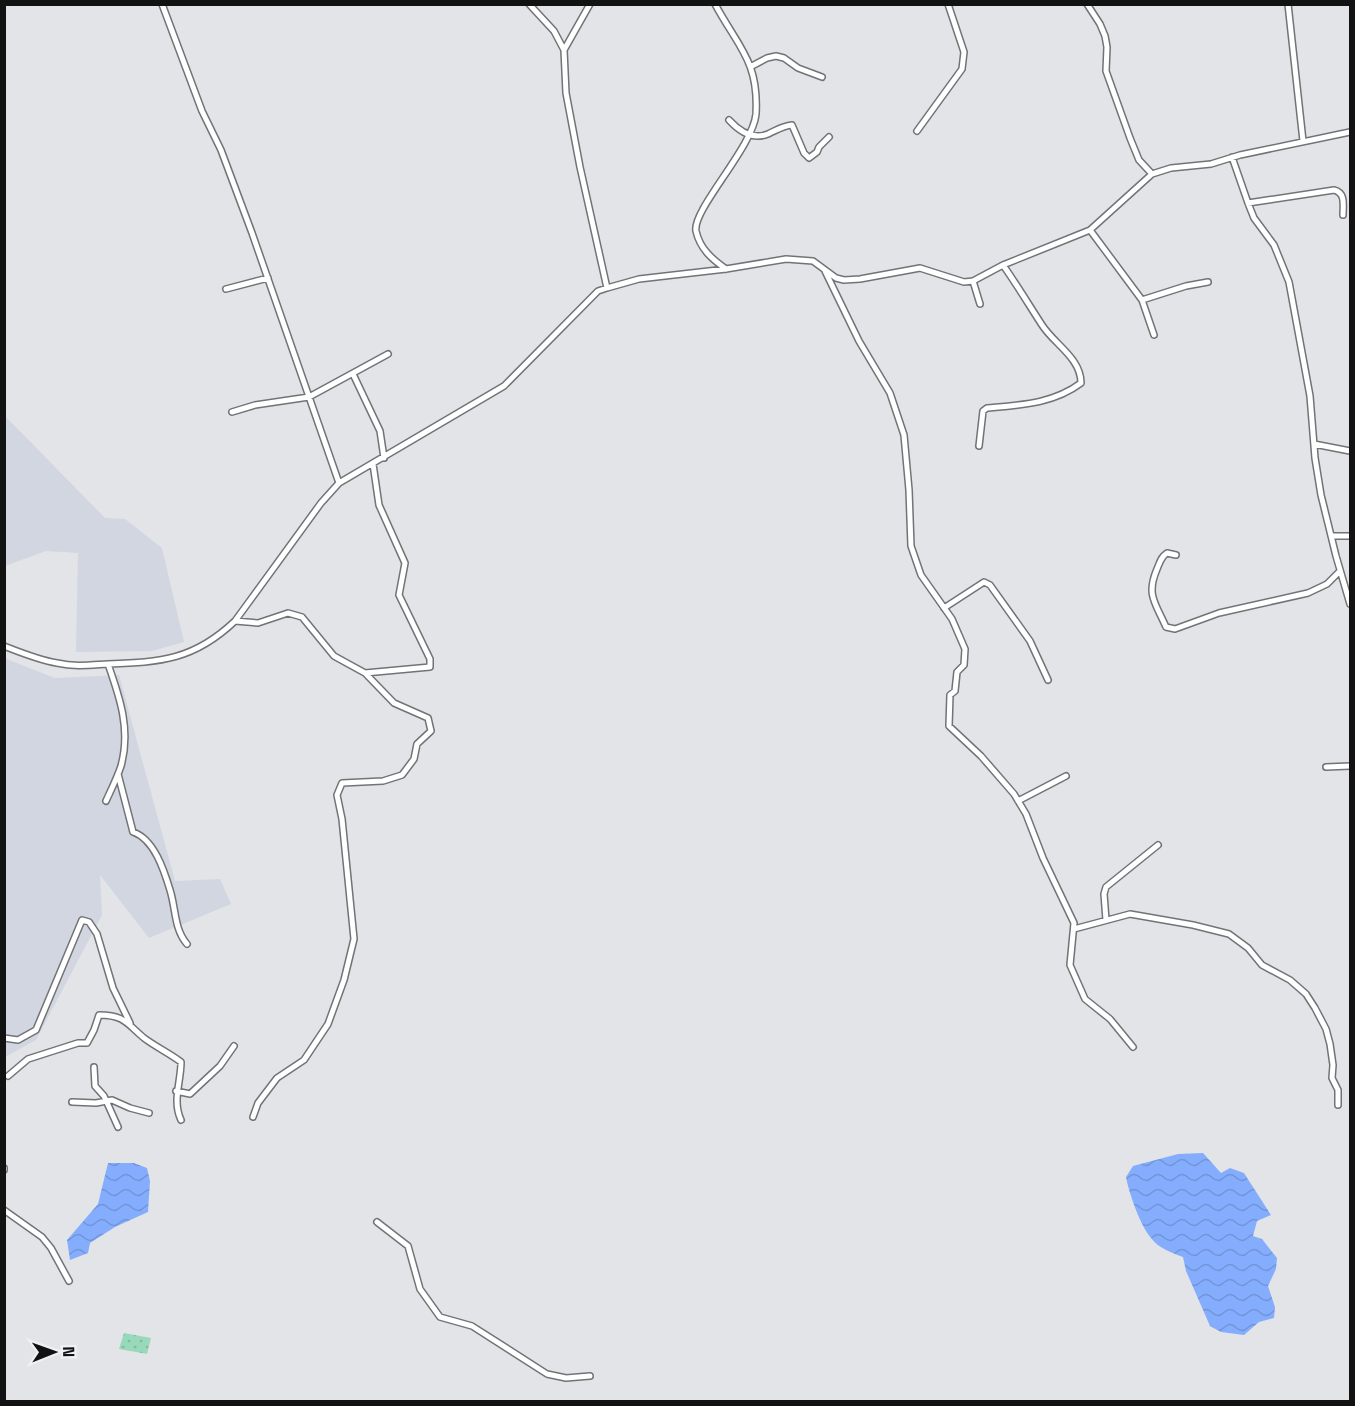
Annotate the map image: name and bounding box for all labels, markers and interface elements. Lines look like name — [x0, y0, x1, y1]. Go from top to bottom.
north arrow — [24, 1322, 84, 1382]
text: N — [58, 1346, 79, 1357]

